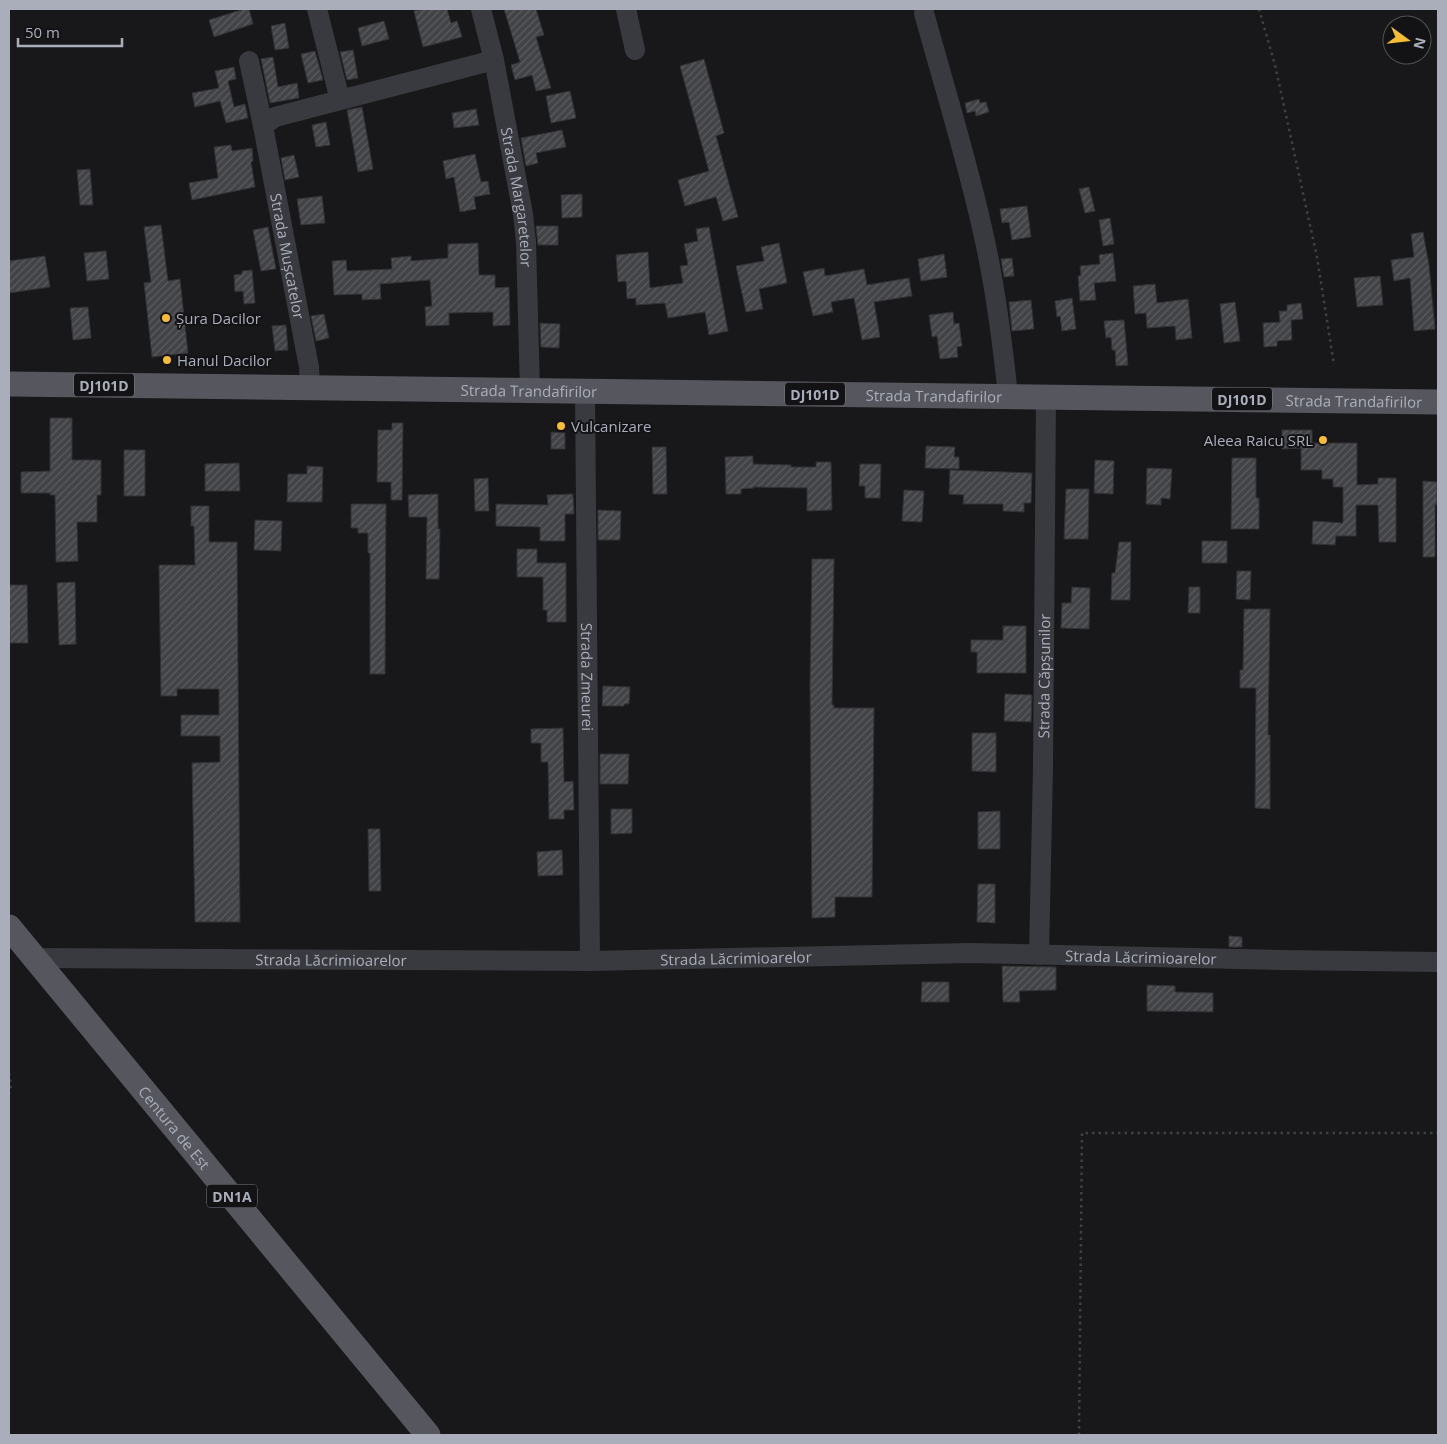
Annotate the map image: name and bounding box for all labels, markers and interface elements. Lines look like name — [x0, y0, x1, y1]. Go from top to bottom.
scale bar — [18, 15, 121, 47]
north arrow — [1382, 15, 1432, 65]
text: 50 m — [25, 22, 60, 42]
text: N — [1409, 36, 1431, 51]
street label: Strada Margaretelor — [497, 126, 537, 267]
street label: Strada Mușcatelor — [266, 192, 310, 321]
place label: Șura Dacilor — [176, 308, 261, 328]
marker: Șura Dacilor — [160, 312, 172, 324]
place label: Hanul Dacilor — [177, 350, 272, 370]
marker: Hanul Dacilor — [161, 354, 173, 366]
road number: DJ101D — [74, 374, 134, 396]
street label: Strada Trandafirilor — [460, 380, 597, 401]
road number: DJ101D — [785, 382, 845, 406]
street label: Strada Trandafirilor — [865, 385, 1002, 407]
road number: DJ101D — [1212, 388, 1272, 410]
street label: Strada Trandafirilor — [1285, 390, 1422, 412]
place label: Vulcanizare — [571, 416, 651, 436]
marker: Vulcanizare — [555, 420, 567, 432]
place label: Aleea Raicu SRL — [1204, 430, 1313, 450]
marker: Aleea Raicu SRL — [1317, 434, 1329, 446]
street label: Strada Căpșunilor — [1033, 614, 1054, 739]
street label: Strada Zmeurei — [577, 623, 598, 731]
street label: Strada Lăcrimioarelor — [1065, 945, 1217, 969]
street label: Strada Lăcrimioarelor — [660, 946, 812, 970]
street label: Strada Lăcrimioarelor — [255, 949, 407, 970]
street label: Centura de Est — [134, 1082, 215, 1173]
road number: DN1A — [207, 1184, 257, 1208]

